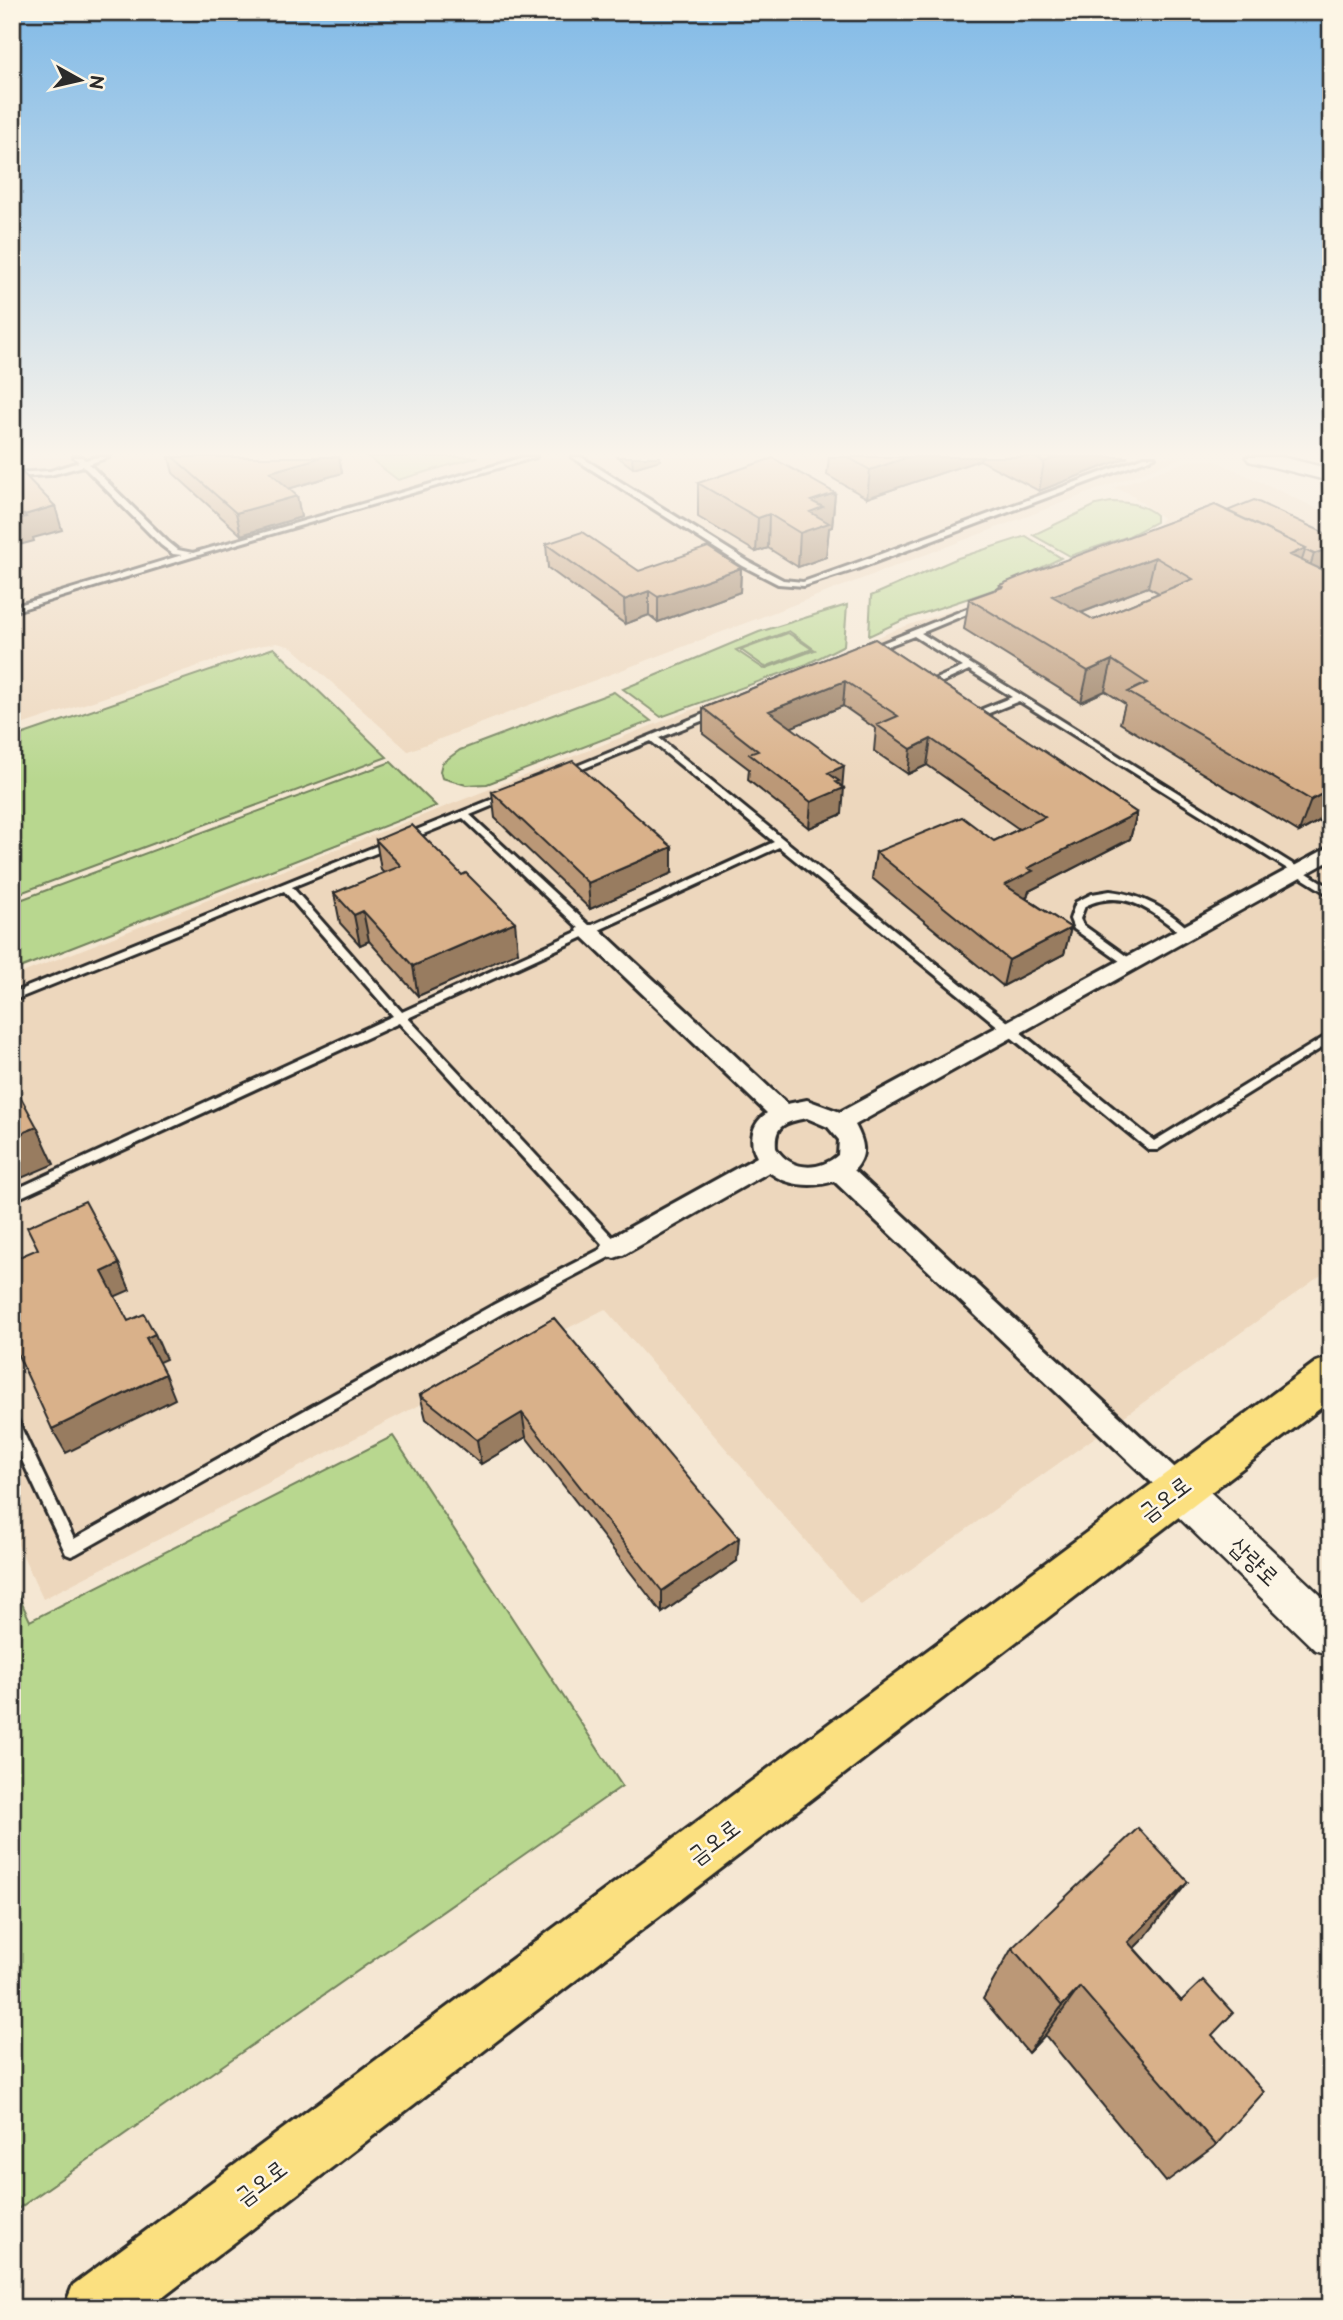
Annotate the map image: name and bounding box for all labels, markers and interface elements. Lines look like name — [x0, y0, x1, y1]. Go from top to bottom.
north arrow — [46, 46, 116, 116]
text: N — [83, 73, 108, 91]
street label: 금오로 — [1133, 1470, 1197, 1528]
street label: 삽량로 — [1223, 1531, 1285, 1593]
street label: 금오로 — [682, 1813, 746, 1871]
street label: 금오로 — [229, 2154, 293, 2212]

